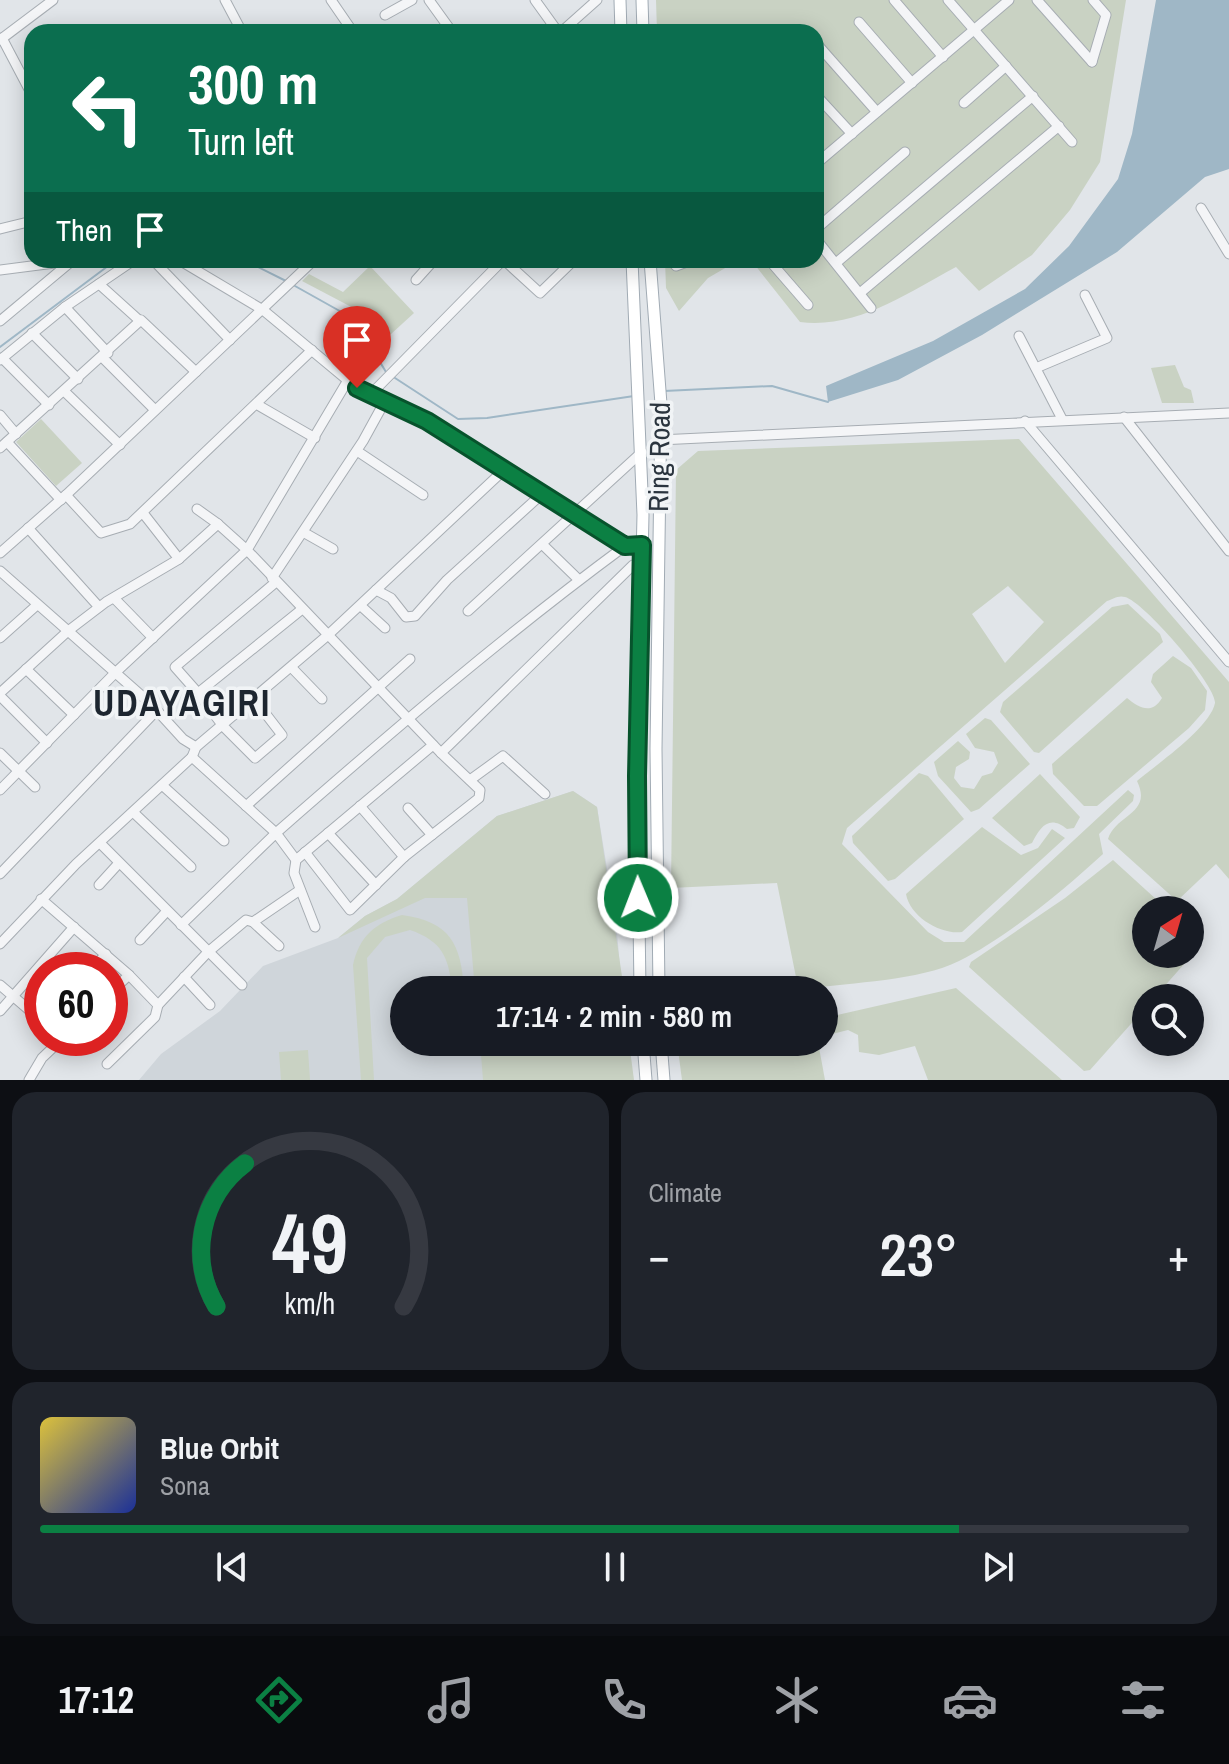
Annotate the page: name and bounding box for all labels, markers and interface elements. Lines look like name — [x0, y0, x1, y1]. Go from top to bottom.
text: 300 m — [188, 46, 318, 121]
icon: left — [56, 56, 160, 160]
text: Turn left — [188, 118, 294, 166]
icon: arrive — [128, 208, 172, 252]
text: Then — [56, 210, 112, 250]
pin — [323, 306, 391, 388]
icon: arrive — [335, 318, 379, 362]
street label: Ring Road — [639, 402, 679, 512]
district label: UDAYAGIRI — [93, 679, 271, 727]
position arrow — [596, 856, 680, 940]
north arrow — [1132, 896, 1204, 968]
map controls — [1132, 896, 1204, 1056]
speed limit sign: 60 — [24, 952, 128, 1056]
button: search — [1132, 984, 1204, 1056]
text: 17:14 · 2 min · 580 m — [496, 996, 732, 1036]
text: Climate — [649, 1175, 722, 1210]
text: 49 — [272, 1187, 348, 1299]
text: 23° — [879, 1214, 958, 1295]
text: − — [649, 1225, 670, 1285]
text: + — [1168, 1225, 1189, 1285]
text: km/h — [285, 1284, 336, 1323]
text: Blue Orbit — [160, 1428, 279, 1468]
text: Sona — [160, 1468, 210, 1503]
icon: previous — [210, 1545, 254, 1589]
icon: pause — [593, 1545, 637, 1589]
icon: next — [976, 1545, 1020, 1589]
icon: directions — [251, 1672, 307, 1728]
icon: music — [423, 1672, 479, 1728]
icon: phone — [596, 1672, 652, 1728]
icon: climate — [769, 1672, 825, 1728]
icon: car — [942, 1672, 998, 1728]
icon: filters — [1115, 1672, 1171, 1728]
text: 17:12 — [58, 1676, 134, 1724]

